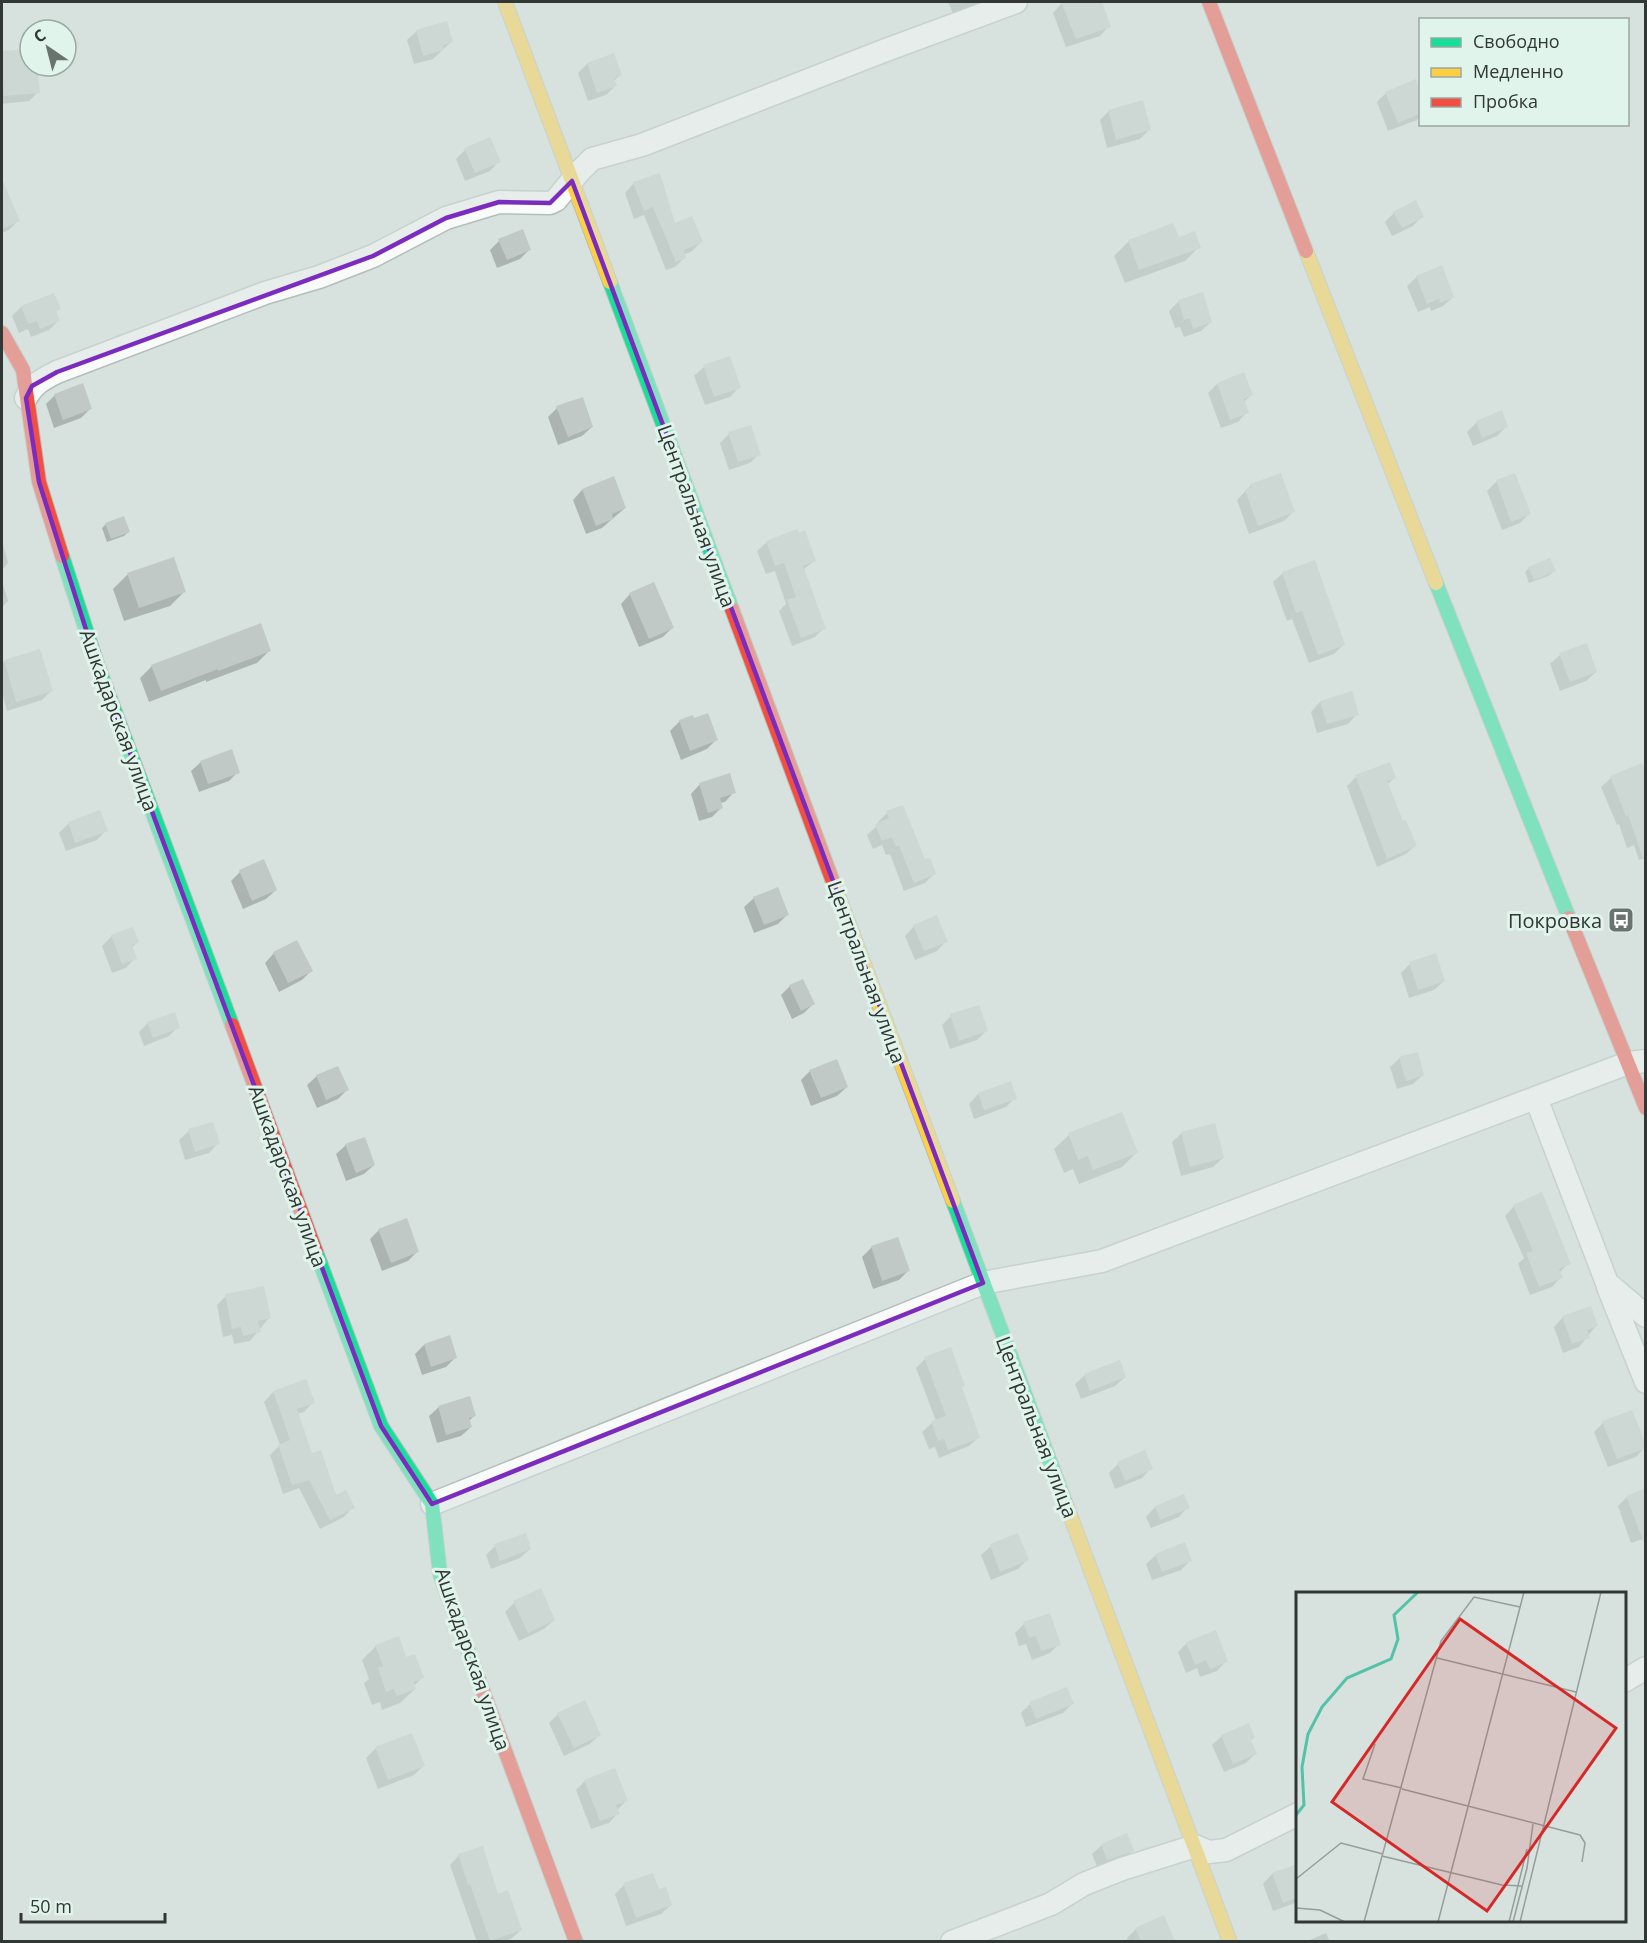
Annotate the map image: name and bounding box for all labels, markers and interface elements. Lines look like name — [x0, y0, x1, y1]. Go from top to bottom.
north arrow — [18, 18, 78, 78]
legend — [1419, 18, 1629, 126]
text: С — [29, 24, 50, 48]
text: Свободно — [1473, 29, 1560, 53]
text: Медленно — [1473, 59, 1564, 83]
text: Пробка — [1473, 89, 1538, 113]
street label: Центральная улица — [651, 421, 743, 611]
street label: Ашкадарская улица — [74, 625, 164, 815]
street label: Центральная улица — [821, 877, 913, 1067]
bus stop icon: Покровка — [1606, 905, 1636, 935]
place label: Покровка — [1508, 907, 1602, 934]
street label: Ашкадарская улица — [243, 1081, 333, 1271]
street label: Центральная улица — [990, 1332, 1084, 1522]
street label: Ашкадарская улица — [429, 1564, 517, 1754]
inset map — [1296, 1592, 1626, 1922]
scale bar — [21, 1886, 165, 1924]
text: 50 m — [30, 1894, 72, 1918]

